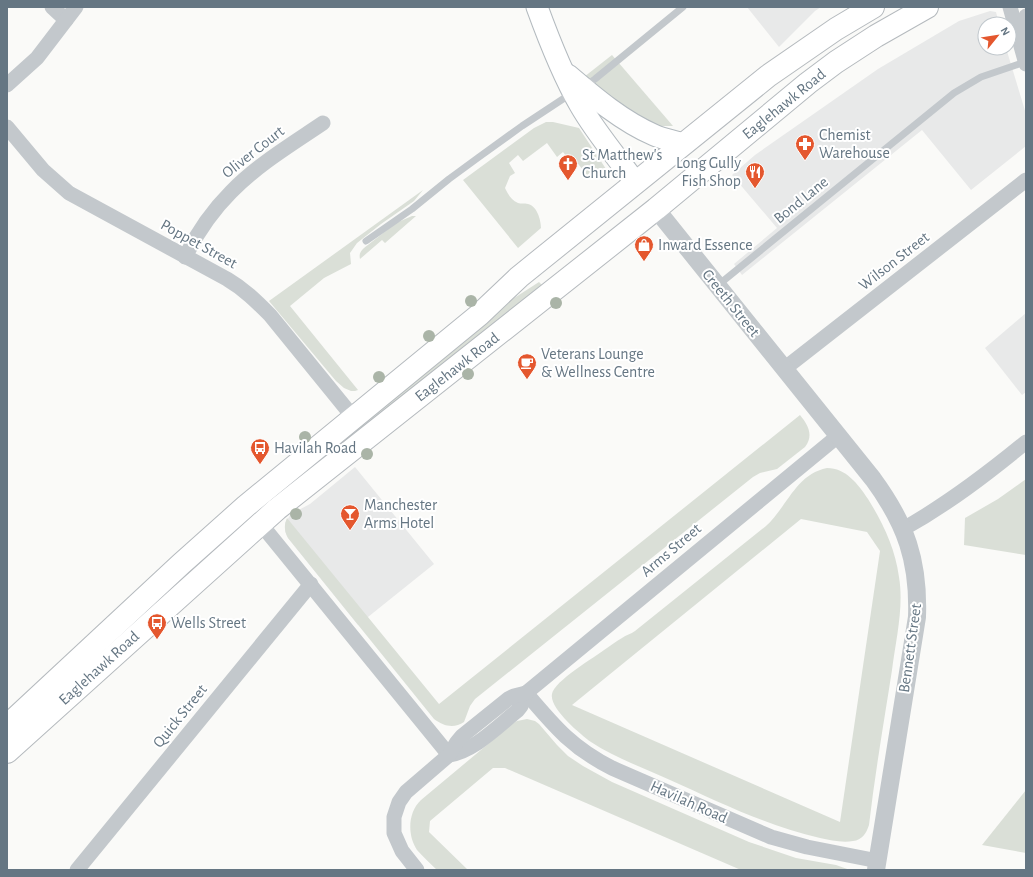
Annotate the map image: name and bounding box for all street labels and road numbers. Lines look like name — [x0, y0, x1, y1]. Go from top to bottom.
street label: Eaglehawk Road — [739, 66, 829, 142]
street label: Oliver Court — [219, 123, 287, 181]
street label: Bond Lane — [771, 173, 831, 227]
street label: Poppet Street — [158, 217, 240, 271]
street label: Wilson Street — [856, 229, 932, 293]
street label: Creeth Street — [699, 266, 763, 340]
street label: Eaglehawk Road — [412, 329, 502, 405]
street label: Arms Street — [638, 520, 704, 580]
street label: Bennett Street — [896, 602, 924, 694]
street label: Eaglehawk Road — [56, 628, 142, 708]
street label: Quick Street — [150, 681, 211, 751]
street label: Havilah Road — [648, 778, 730, 826]

